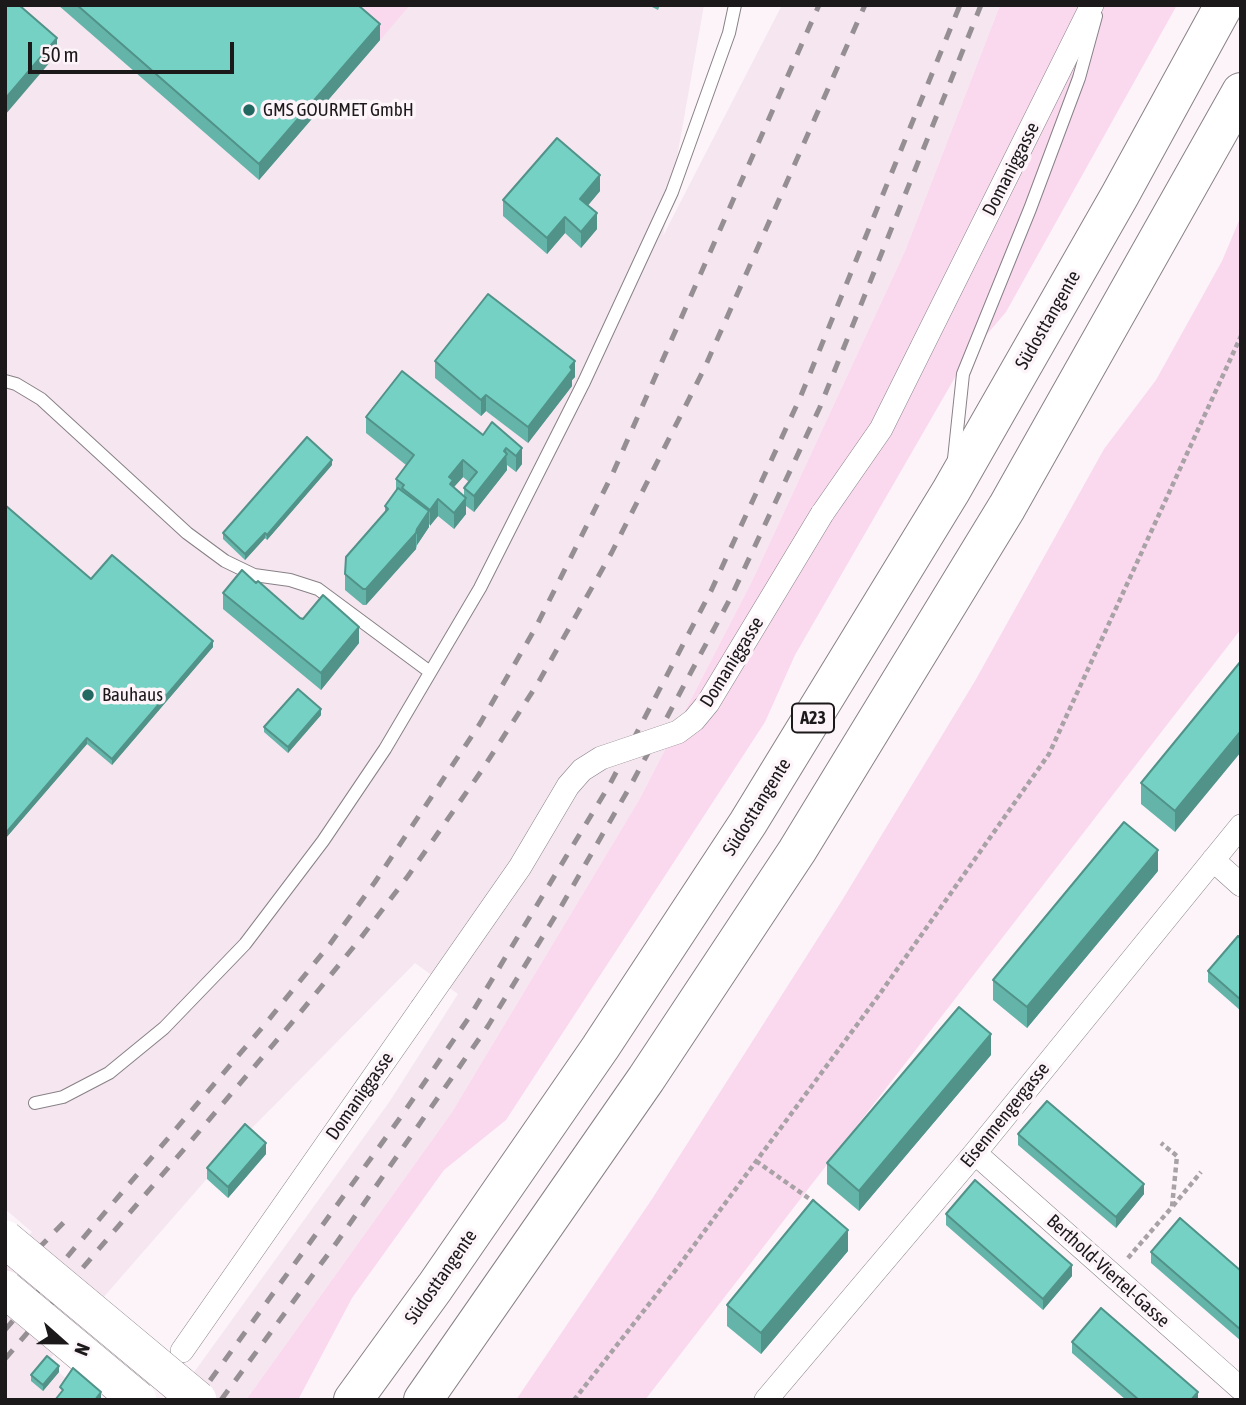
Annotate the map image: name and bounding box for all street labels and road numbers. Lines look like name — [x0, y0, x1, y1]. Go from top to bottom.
street label: Domaniggasse — [978, 118, 1044, 220]
street label: Südosttangente — [1011, 267, 1085, 373]
street label: Domaniggasse — [695, 613, 769, 711]
road number: A23 — [792, 704, 834, 732]
street label: Südosttangente — [718, 754, 796, 860]
street label: Domaniggasse — [321, 1048, 399, 1144]
street label: Eisenmengergasse — [956, 1058, 1054, 1172]
street label: Berthold-Viertel-Gasse — [1042, 1210, 1174, 1332]
street label: Südosttangente — [400, 1225, 482, 1329]

